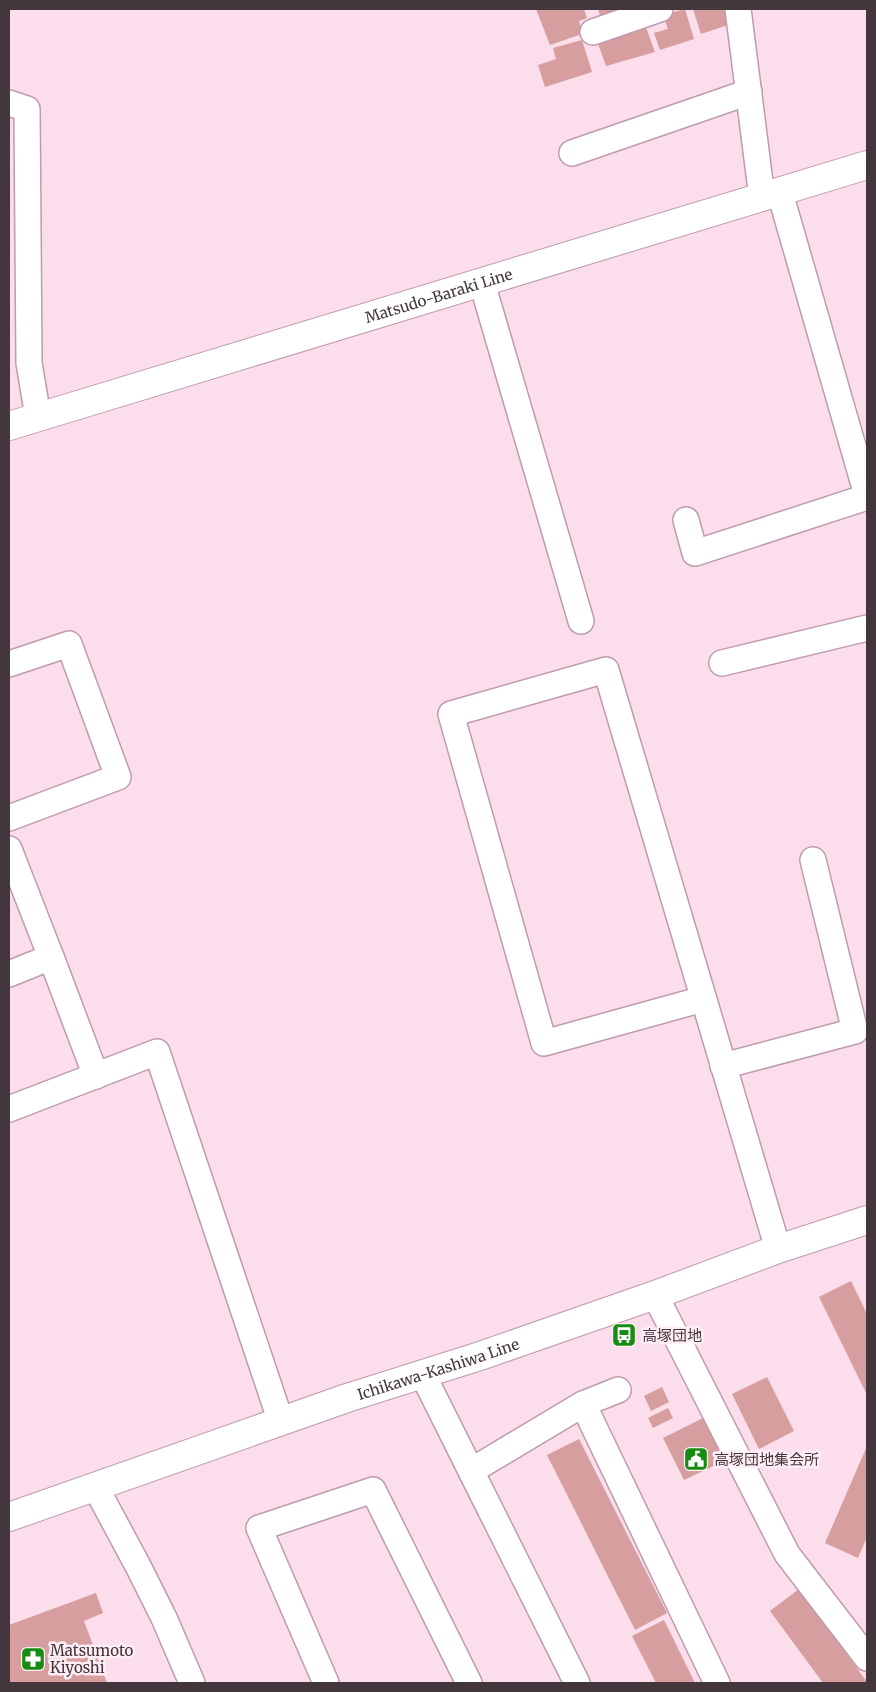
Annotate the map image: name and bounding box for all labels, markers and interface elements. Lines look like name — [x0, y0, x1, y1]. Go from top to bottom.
street label: Matsudo-Baraki Line — [362, 264, 515, 327]
bus stop icon: 高塚団地 — [611, 1322, 637, 1348]
place label: 高塚団地 — [642, 1326, 702, 1345]
street label: Ichikawa-Kashiwa Line — [355, 1334, 522, 1404]
public building icon: 高塚団地集会所 — [683, 1446, 709, 1472]
place label: 高塚団地集会所 — [714, 1450, 819, 1469]
place label: Matsumoto Kiyoshi — [50, 1641, 133, 1677]
pharmacy icon: Matsumoto Kiyoshi — [20, 1646, 46, 1672]

